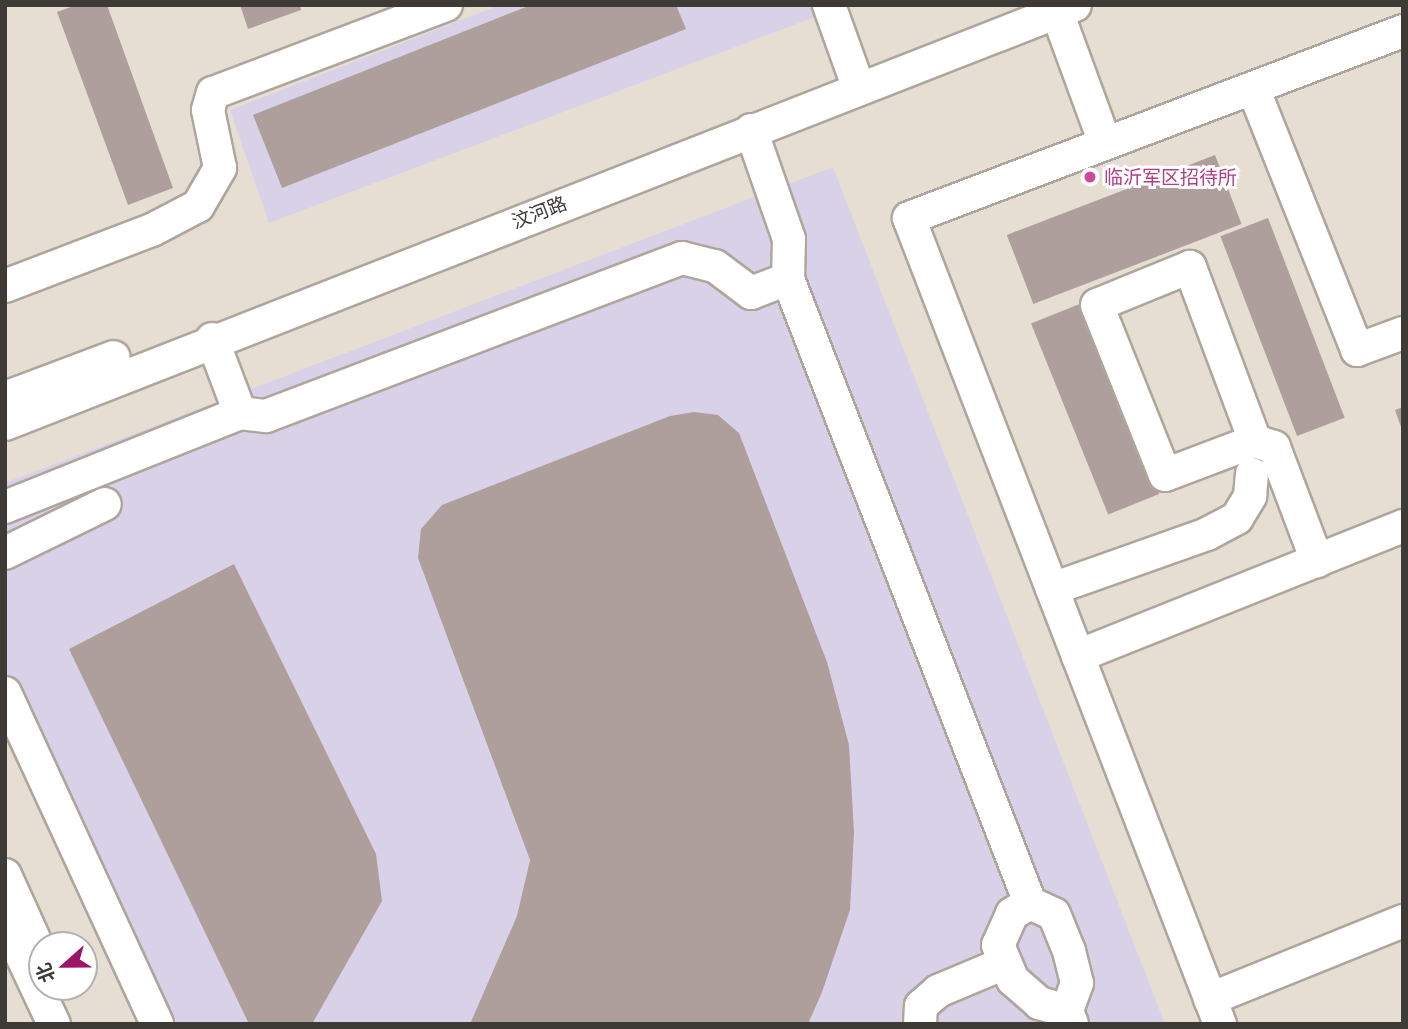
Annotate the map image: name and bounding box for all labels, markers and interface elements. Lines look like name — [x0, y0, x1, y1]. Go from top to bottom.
place label: 临沂军区招待所 — [1104, 166, 1237, 188]
marker: 临沂军区招待所 — [1082, 169, 1098, 185]
street label: 汶河路 — [508, 191, 570, 233]
north arrow — [28, 931, 98, 1001]
text: 北 — [31, 960, 59, 986]

